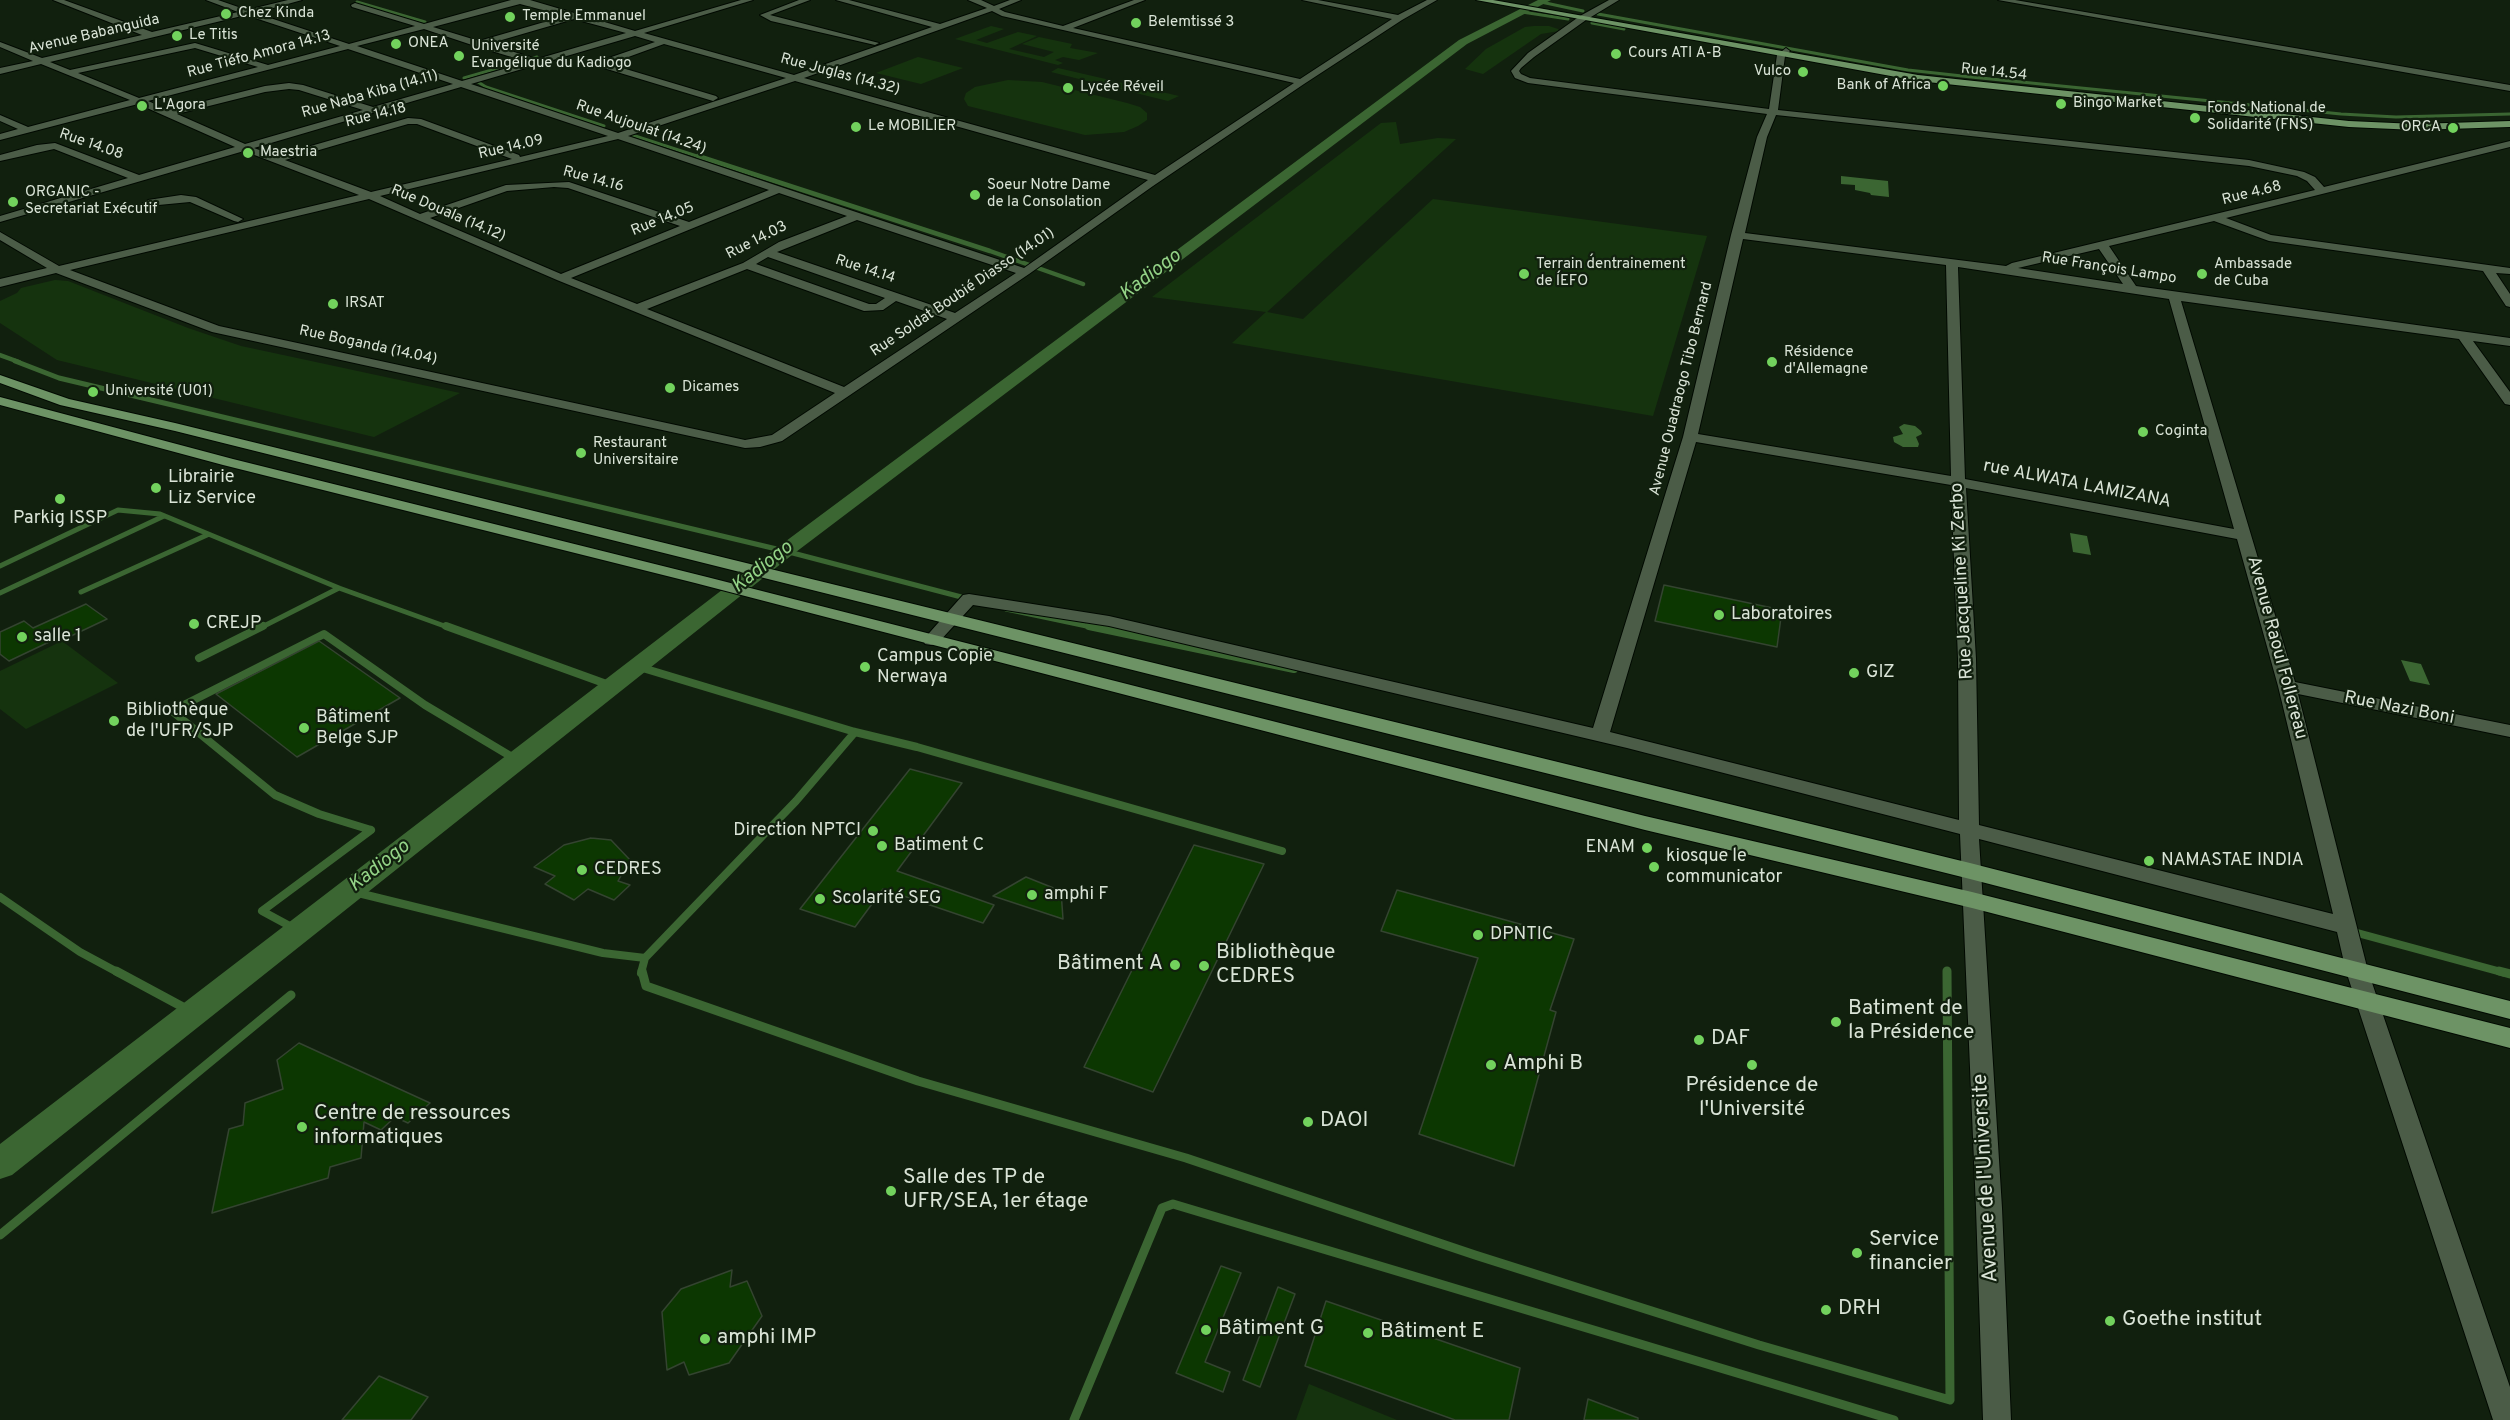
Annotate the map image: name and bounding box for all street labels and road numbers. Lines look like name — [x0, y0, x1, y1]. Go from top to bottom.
street label: Avenue Babanguida — [27, 11, 161, 59]
street label: Rue Tiéfo Amora 14.13 — [185, 27, 333, 83]
street label: Rue Juglas (14.32) — [778, 50, 902, 100]
street label: Rue 14.54 — [1960, 61, 2028, 85]
street label: Rue Naba Kiba (14.11) — [300, 67, 440, 123]
street label: Rue Aujoulat (14.24) — [573, 97, 709, 159]
street label: Rue 14.18 — [344, 100, 408, 132]
street label: Rue 14.08 — [57, 126, 125, 164]
street label: Rue 14.09 — [477, 132, 545, 164]
street label: Rue 14.16 — [561, 163, 625, 197]
street label: Rue 4.68 — [2220, 178, 2284, 210]
street label: Rue Douala (14.12) — [388, 182, 508, 246]
street label: Rue 14.05 — [629, 199, 697, 241]
street label: Rue 14.03 — [723, 218, 791, 264]
street label: Rue Soldat Boubié Diasso (14.01) — [868, 225, 1058, 361]
street label: Rue François Lampo — [2040, 249, 2178, 289]
street label: Rue 14.14 — [833, 252, 897, 288]
street label: Avenue Ouadraogo Tibo Bernard — [1647, 280, 1717, 498]
street label: Rue Boganda (14.04) — [297, 323, 439, 369]
street label: rue ALWATA LAMIZANA — [1981, 456, 2173, 514]
street label: Rue Jacqueline Ki Zerbo — [1947, 482, 1979, 680]
street label: Avenue Raoul Follereau — [2241, 554, 2311, 742]
street label: Rue Nazi Boni — [2342, 688, 2456, 730]
street label: Avenue de l'Universite — [1969, 1073, 2005, 1283]

